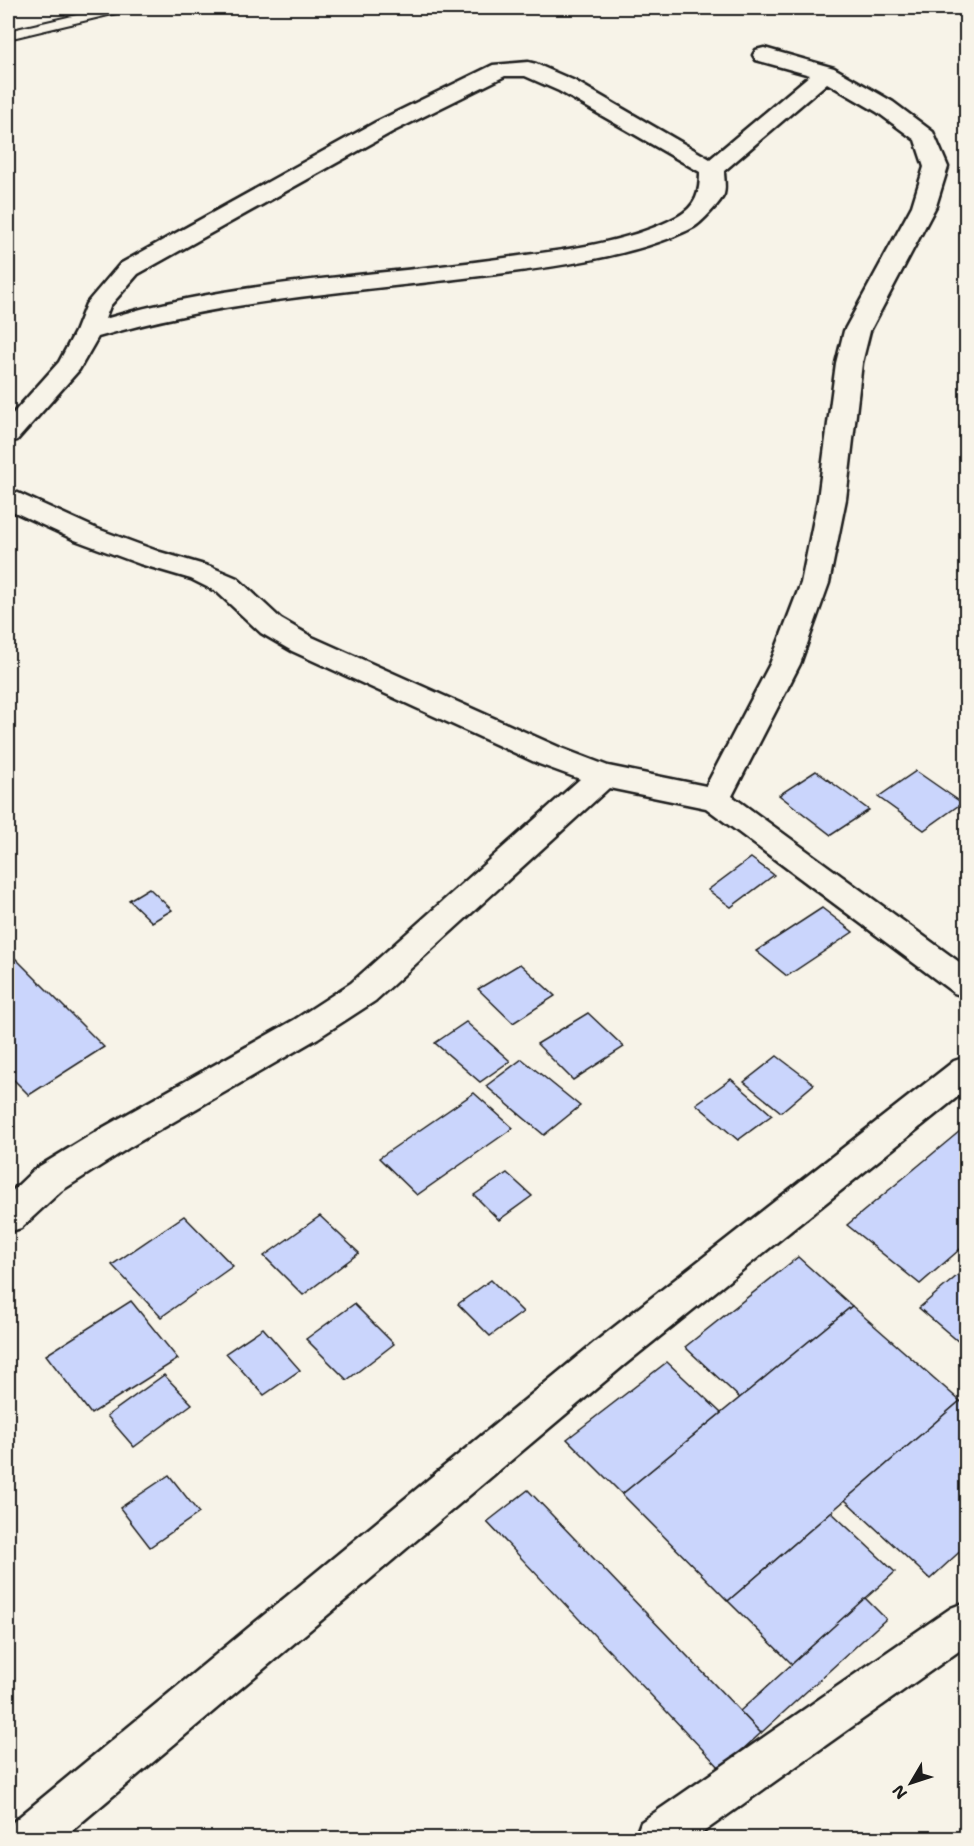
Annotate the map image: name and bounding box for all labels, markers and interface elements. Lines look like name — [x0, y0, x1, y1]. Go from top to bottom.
north arrow — [881, 1753, 941, 1813]
text: N — [888, 1781, 912, 1804]

